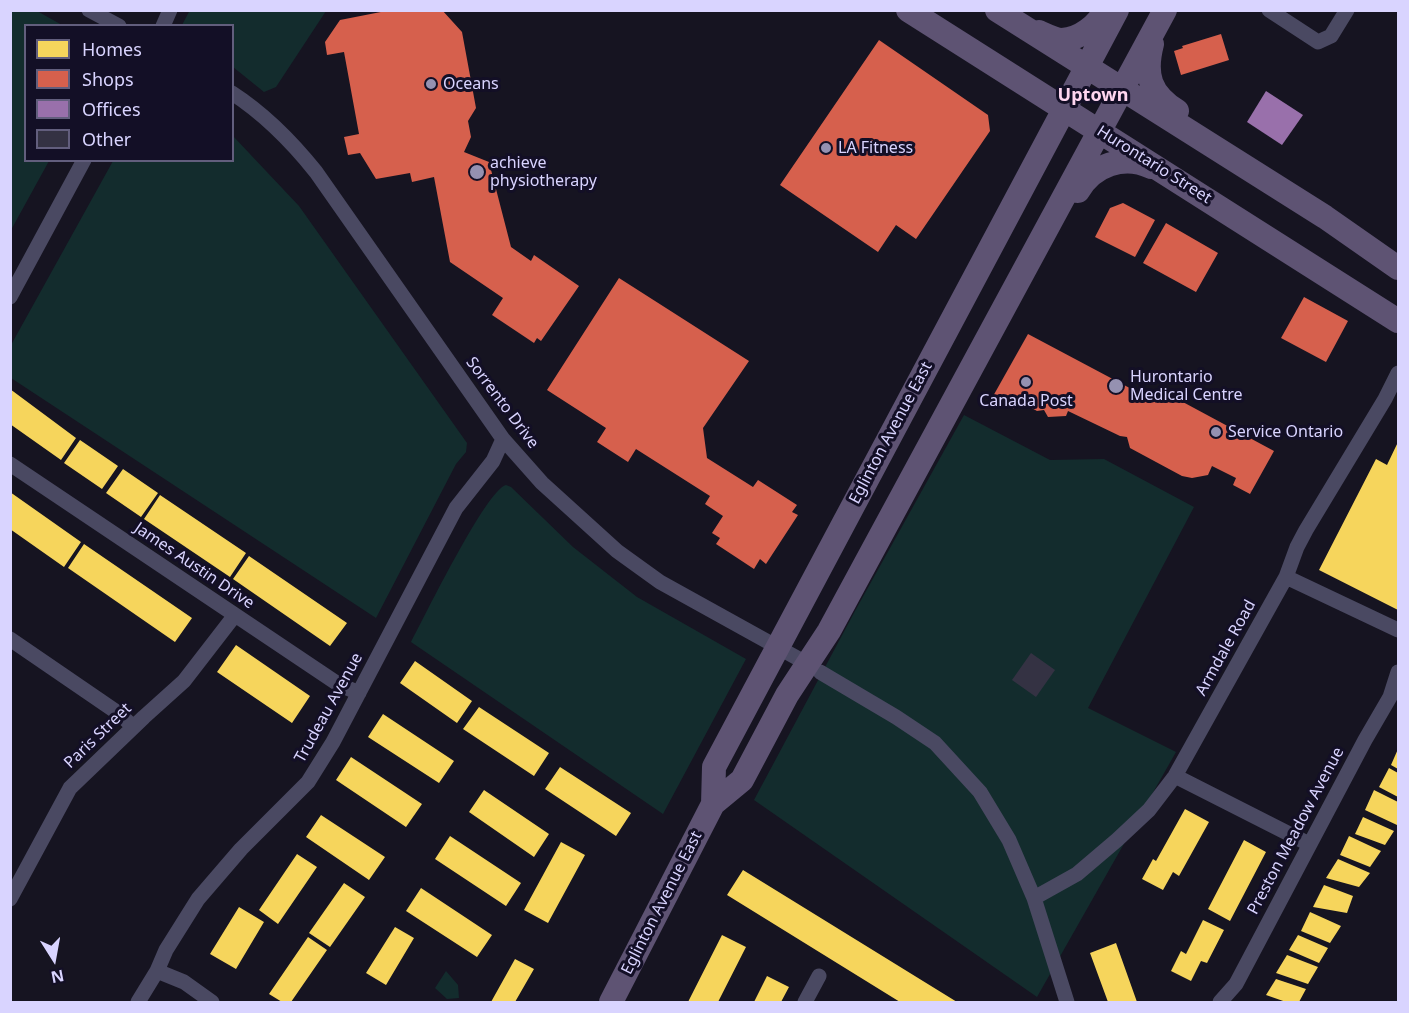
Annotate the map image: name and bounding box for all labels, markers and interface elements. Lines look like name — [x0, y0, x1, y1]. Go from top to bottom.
legend — [24, 24, 234, 162]
text: Homes — [82, 37, 142, 61]
text: Shops — [82, 67, 134, 91]
place label: Oceans — [443, 74, 499, 94]
marker: Oceans — [424, 77, 438, 91]
district label: Uptown — [1058, 85, 1128, 107]
text: Offices — [82, 97, 141, 121]
street label: Hurontario Street — [1093, 122, 1215, 208]
text: Other — [82, 127, 131, 151]
place label: LA Fitness — [838, 138, 913, 158]
marker: LA Fitness — [819, 141, 833, 155]
place label: achieve physiotherapy — [490, 153, 597, 191]
marker: achieve physiotherapy — [468, 163, 486, 181]
street label: Sorrento Drive — [461, 354, 543, 452]
street label: Eglinton Avenue East — [845, 359, 937, 507]
place label: Hurontario Medical Centre — [1130, 367, 1243, 405]
marker: Canada Post — [1019, 375, 1033, 389]
marker: Hurontario Medical Centre — [1107, 377, 1125, 395]
place label: Canada Post — [979, 391, 1073, 411]
place label: Service Ontario — [1228, 422, 1343, 442]
marker: Service Ontario — [1209, 425, 1223, 439]
street label: James Austin Drive — [130, 519, 258, 613]
street label: Armdale Road — [1192, 597, 1260, 699]
street label: Trudeau Avenue — [291, 650, 367, 766]
street label: Paris Street — [60, 699, 136, 773]
street label: Preston Meadow Avenue — [1244, 744, 1348, 918]
street label: Eglinton Avenue East — [618, 828, 706, 978]
north arrow — [24, 929, 84, 989]
text: N — [49, 965, 66, 989]

